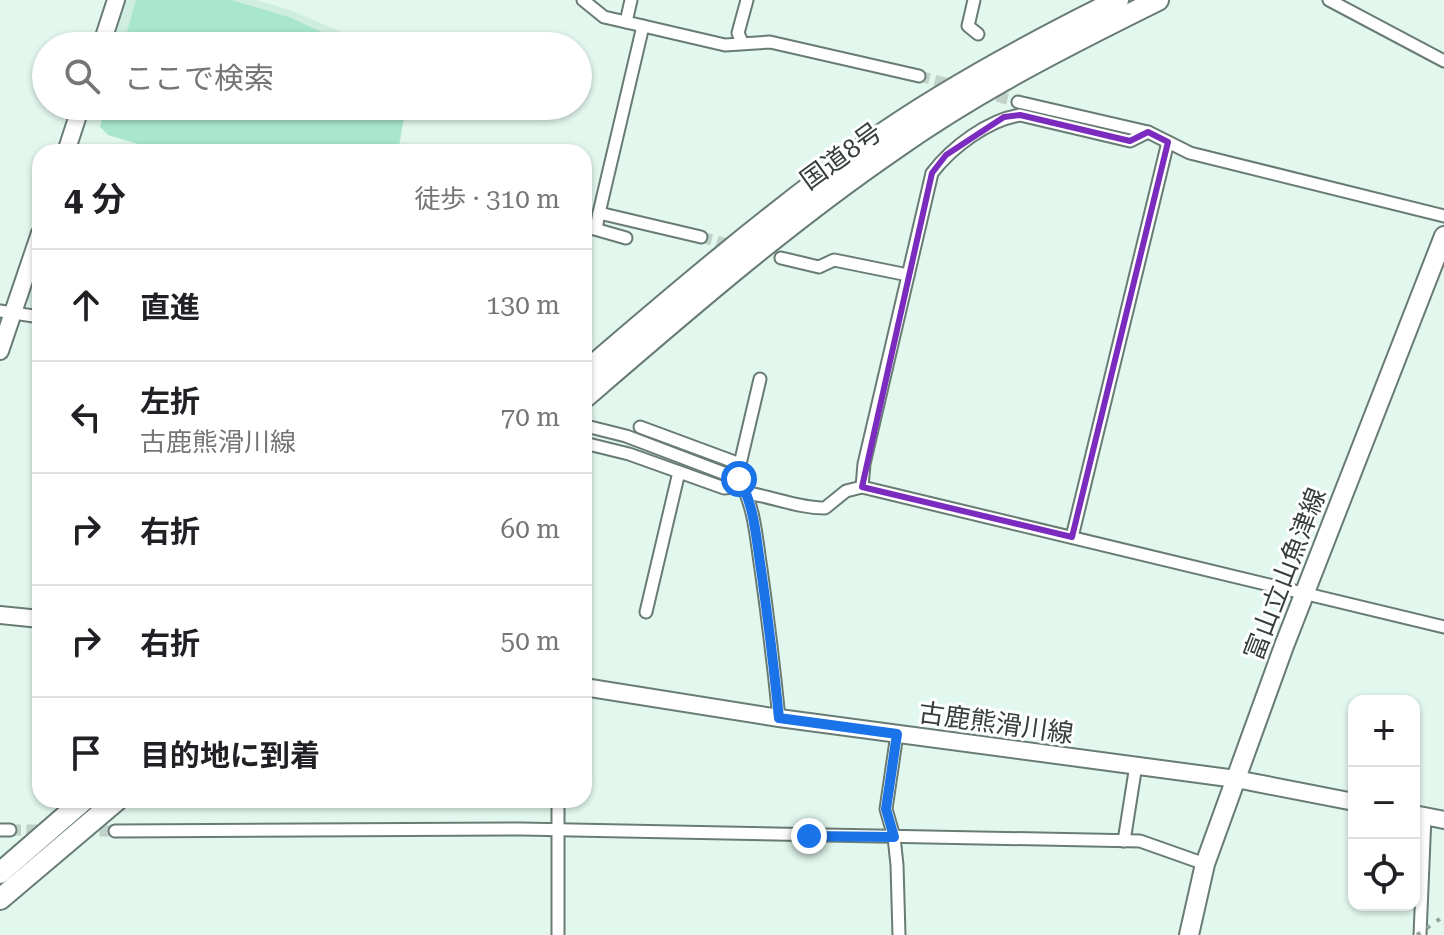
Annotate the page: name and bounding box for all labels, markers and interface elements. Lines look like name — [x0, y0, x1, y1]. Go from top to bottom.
search box — [32, 32, 592, 120]
icon: search — [60, 54, 104, 98]
text: ここで検索 — [124, 61, 274, 96]
street label: 国道8号 — [795, 117, 887, 195]
text: 4 分 — [64, 179, 126, 219]
text: 徒歩 · 310 m — [414, 184, 560, 214]
icon: ahead — [64, 283, 108, 327]
text: 直進 — [140, 290, 200, 325]
text: 130 m — [486, 290, 560, 320]
text: 左折 — [140, 384, 200, 419]
icon: left — [64, 395, 108, 439]
text: 70 m — [501, 402, 560, 432]
text: 古鹿熊滑川線 — [140, 427, 296, 457]
route start — [721, 461, 757, 497]
street label: 富山立山魚津線 — [1238, 484, 1332, 664]
icon: right — [64, 507, 108, 551]
text: 右折 — [140, 514, 200, 549]
text: 60 m — [501, 514, 560, 544]
icon: right — [64, 619, 108, 663]
text: 右折 — [140, 626, 200, 661]
text: 50 m — [501, 626, 560, 656]
map controls — [1348, 695, 1420, 911]
button: + — [1348, 695, 1420, 767]
street label: 古鹿熊滑川線 — [917, 697, 1075, 749]
icon: arrive — [64, 731, 108, 775]
text: 目的地に到着 — [140, 738, 320, 773]
button: − — [1348, 767, 1420, 839]
route end — [791, 818, 827, 854]
button: locate — [1348, 839, 1420, 911]

